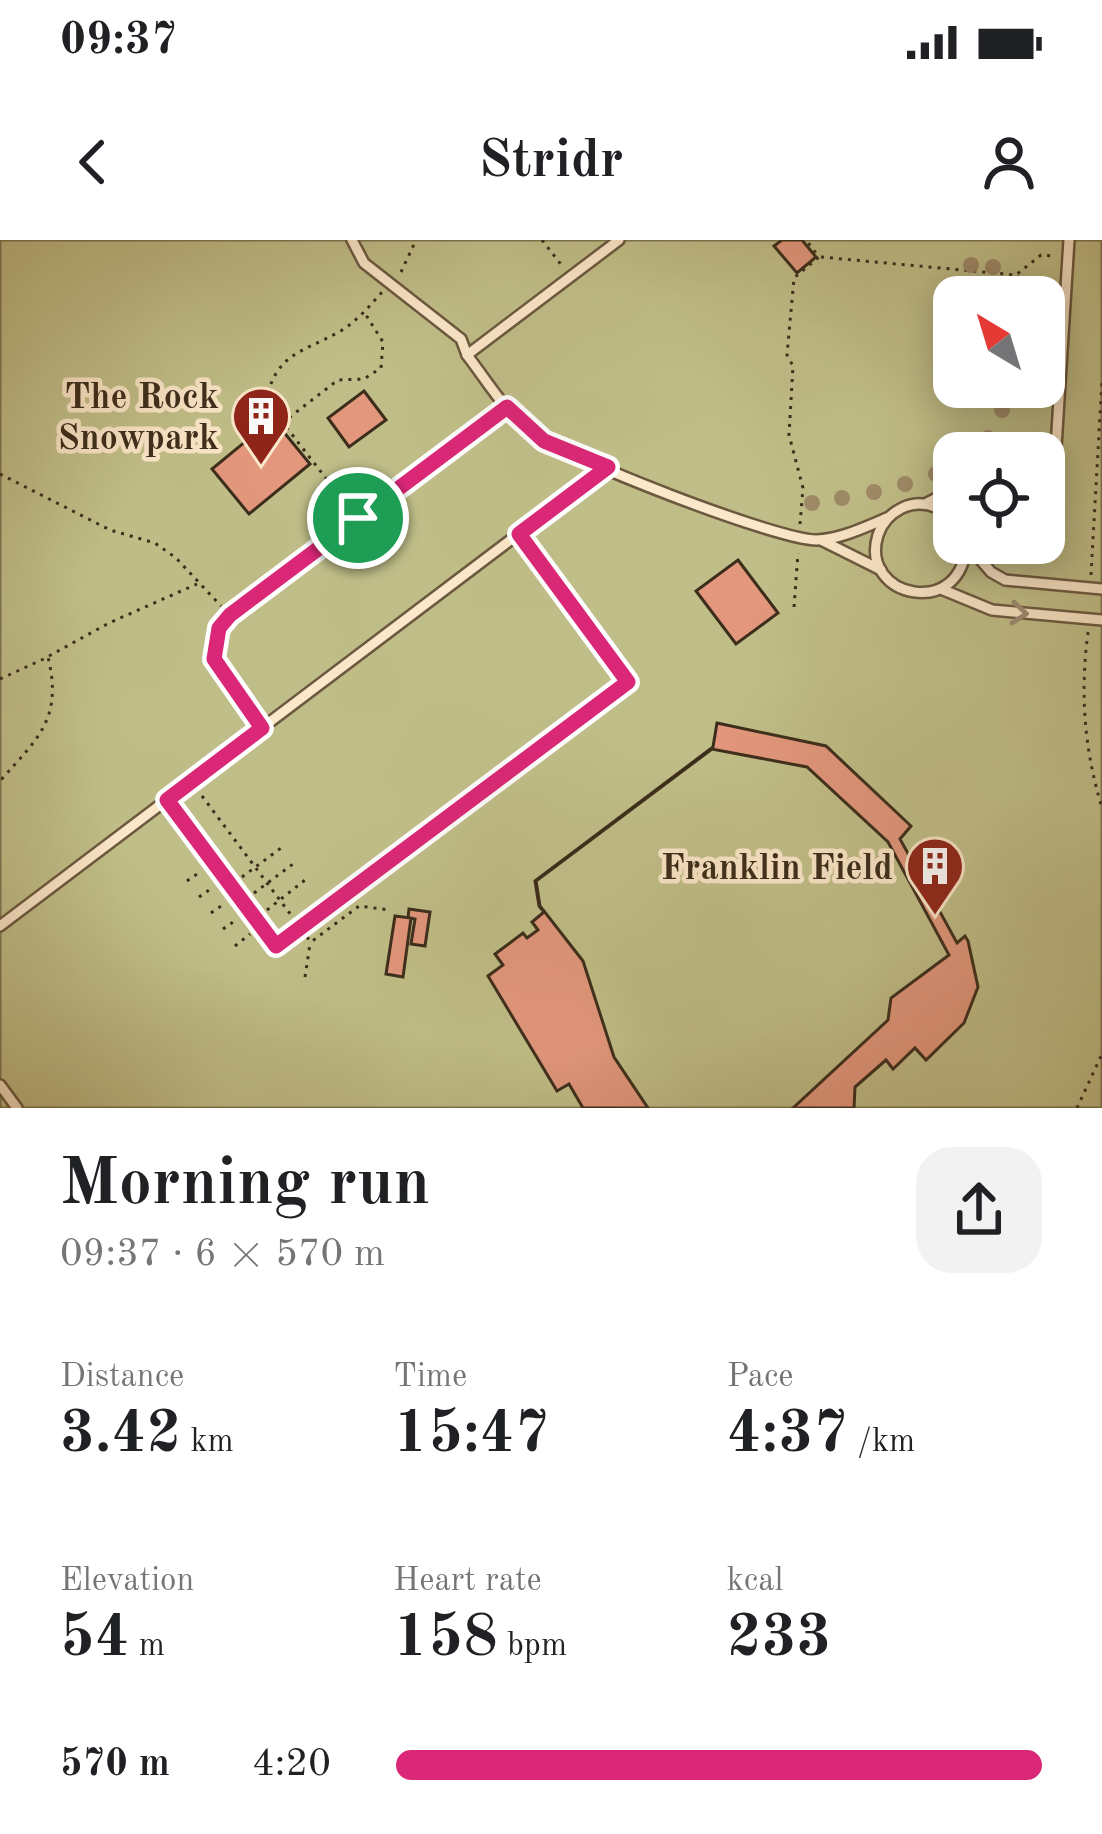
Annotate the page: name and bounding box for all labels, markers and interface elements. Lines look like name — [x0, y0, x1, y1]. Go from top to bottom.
text: 09:37 — [60, 19, 177, 64]
icon: back — [60, 129, 126, 195]
icon: person — [976, 129, 1042, 195]
text: Stridr — [478, 135, 624, 189]
north arrow — [933, 276, 1065, 408]
map controls — [933, 276, 1065, 564]
place label: The Rock Snowpark — [58, 381, 219, 458]
building icon: The Rock Snowpark — [230, 385, 292, 467]
button: locate — [933, 432, 1065, 564]
pin — [307, 467, 409, 569]
icon: arrive — [325, 485, 391, 551]
one-way arrow — [1010, 600, 1029, 625]
building icon: Franklin Field — [904, 835, 966, 917]
place label: Franklin Field — [661, 852, 893, 888]
button: share — [916, 1147, 1042, 1273]
text: Morning run — [60, 1153, 430, 1219]
text: 09:37 · 6 × 570 m — [60, 1235, 385, 1274]
text: Distance — [60, 1361, 184, 1394]
text: Time — [393, 1361, 467, 1394]
text: Pace — [727, 1361, 794, 1394]
text: 3.42 — [60, 1405, 181, 1465]
text: 15:47 — [393, 1405, 549, 1465]
text: 4:37 — [727, 1405, 848, 1465]
text: km — [181, 1426, 234, 1459]
text: /km — [848, 1426, 915, 1459]
text: Elevation — [60, 1565, 194, 1598]
text: Heart rate — [393, 1565, 542, 1598]
text: kcal — [727, 1565, 783, 1598]
text: 54 — [60, 1609, 130, 1669]
text: 158 — [393, 1609, 498, 1669]
text: 233 — [727, 1609, 831, 1669]
text: m — [130, 1630, 165, 1663]
text: bpm — [498, 1630, 567, 1663]
text: 570 m — [60, 1745, 170, 1784]
text: 4:20 — [252, 1745, 331, 1784]

